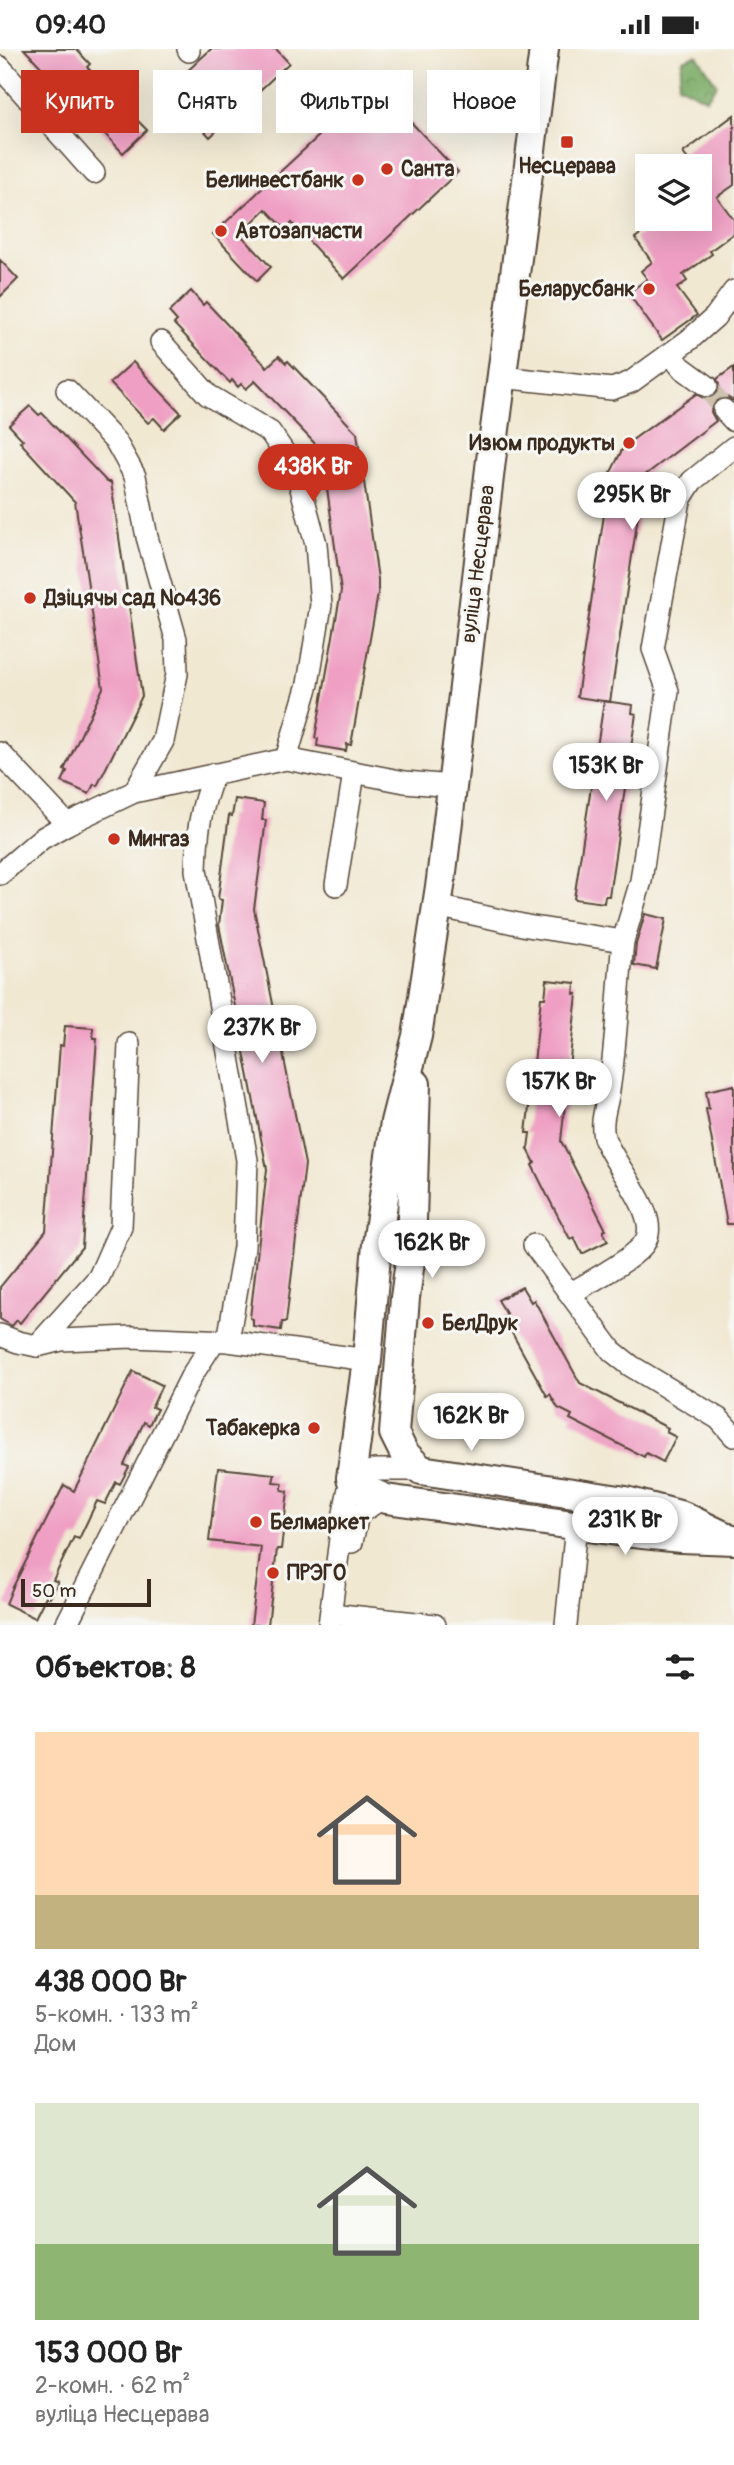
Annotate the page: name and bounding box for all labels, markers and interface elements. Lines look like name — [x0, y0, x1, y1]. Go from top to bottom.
text: 09:40 — [35, 9, 106, 41]
chip: Купить — [21, 70, 139, 133]
chip: Снять — [153, 70, 262, 133]
chip: Фильтры — [276, 70, 413, 133]
chip: Новое — [427, 70, 540, 133]
marker: Несцерава — [559, 134, 575, 150]
place label: Несцерава — [518, 153, 616, 180]
map controls — [635, 154, 712, 231]
button: layers — [635, 154, 712, 231]
place label: Санта — [401, 156, 455, 183]
marker: Санта — [379, 161, 395, 177]
place label: Белинвестбанк — [206, 167, 344, 194]
marker: Белинвестбанк — [350, 172, 366, 188]
place label: Автозапчасти — [235, 218, 362, 245]
marker: Автозапчасти — [213, 223, 229, 239]
place label: Беларусбанк — [519, 276, 635, 303]
marker: Беларусбанк — [641, 281, 657, 297]
place label: Изюм продукты — [469, 430, 615, 457]
marker: Изюм продукты — [621, 435, 637, 451]
pin: 438K Br — [248, 445, 378, 504]
text: 438K Br — [274, 452, 352, 481]
pin: 295K Br — [567, 473, 697, 532]
text: 295K Br — [593, 480, 671, 509]
street label: вуліца Несцерава — [455, 483, 501, 645]
place label: Дзіцячы сад №436 — [42, 585, 221, 612]
marker: Дзіцячы сад №436 — [22, 590, 38, 606]
pin: 153K Br — [541, 743, 671, 803]
text: 153K Br — [569, 751, 643, 780]
place label: Мингаз — [128, 826, 190, 853]
marker: Мингаз — [106, 831, 122, 847]
pin: 237K Br — [197, 1005, 327, 1065]
text: 237K Br — [223, 1013, 301, 1042]
pin: 157K Br — [494, 1059, 624, 1119]
text: 157K Br — [522, 1067, 596, 1096]
pin: 162K Br — [367, 1221, 497, 1280]
text: 162K Br — [394, 1228, 470, 1257]
place label: БелДрук — [442, 1310, 518, 1337]
marker: БелДрук — [420, 1315, 436, 1331]
pin: 162K Br — [406, 1393, 536, 1453]
text: 162K Br — [433, 1401, 509, 1430]
place label: Табакерка — [205, 1415, 300, 1442]
marker: Табакерка — [306, 1420, 322, 1436]
pin: 231K Br — [560, 1497, 690, 1557]
text: 231K Br — [588, 1505, 662, 1534]
place label: Белмаркет — [270, 1509, 370, 1536]
marker: Белмаркет — [248, 1514, 264, 1530]
place label: ПРЭГО — [287, 1560, 346, 1587]
marker: ПРЭГО — [265, 1565, 281, 1581]
scale bar — [21, 1576, 150, 1608]
text: 50 m — [32, 1579, 76, 1603]
icon: filters — [661, 1648, 699, 1686]
text: Объектов: 8 — [35, 1649, 196, 1686]
icon: home — [304, 1777, 430, 1903]
text: 438 000 Br — [35, 1963, 186, 2000]
text: 5-комн. · 133 m² — [35, 2000, 199, 2029]
text: Дом — [35, 2029, 76, 2058]
icon: home — [304, 2148, 430, 2274]
text: 153 000 Br — [35, 2334, 182, 2371]
text: 2-комн. · 62 m² — [35, 2371, 190, 2400]
text: вуліца Несцерава — [35, 2400, 209, 2429]

